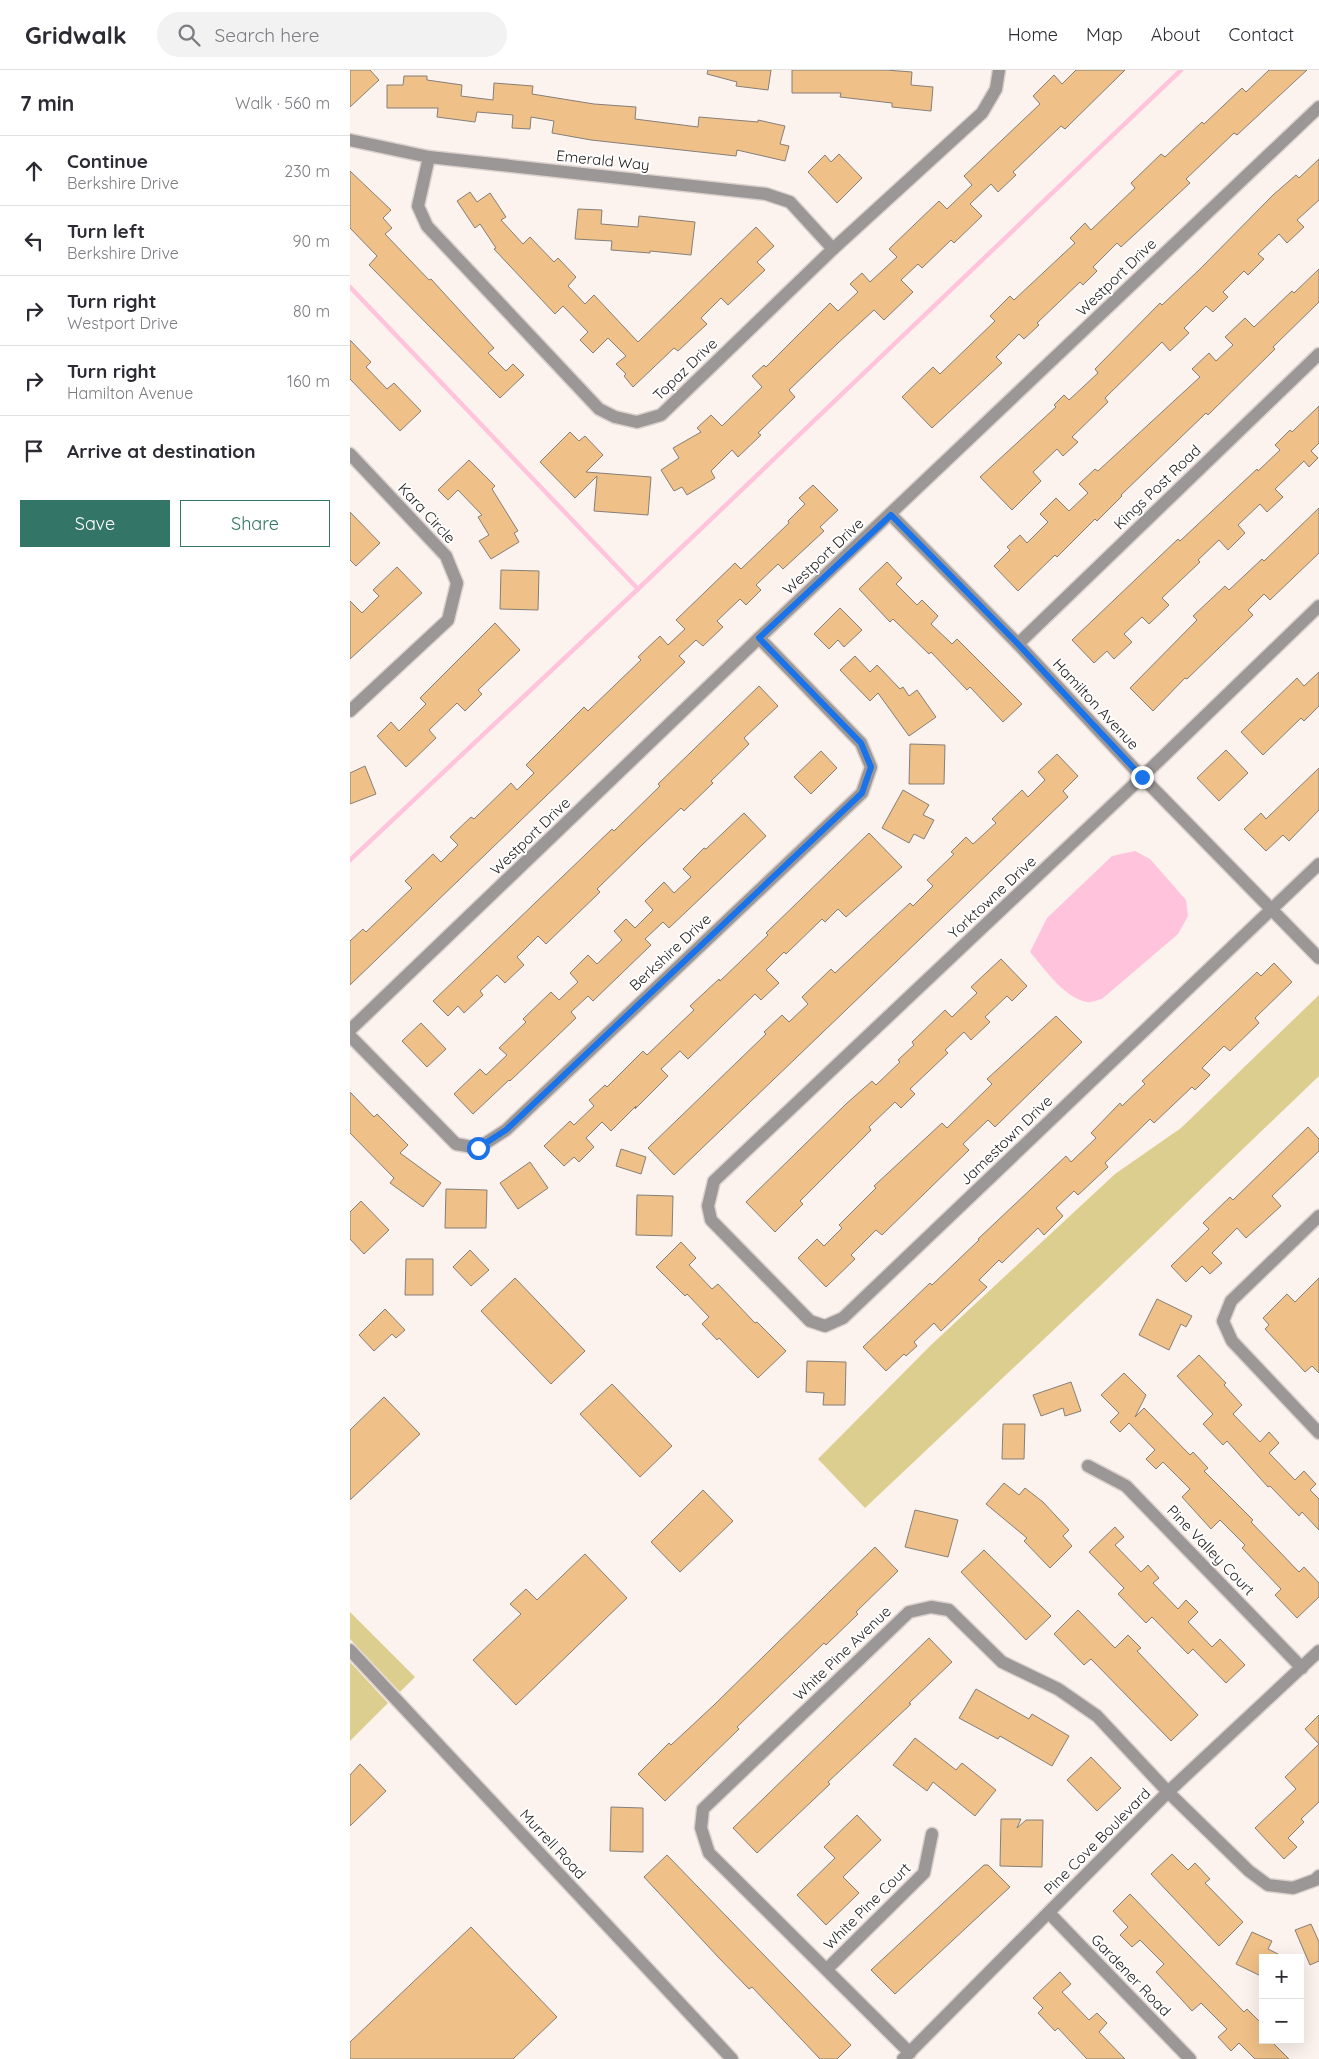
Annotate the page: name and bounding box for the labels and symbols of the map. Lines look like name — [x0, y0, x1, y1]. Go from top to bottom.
street label: Emerald Way — [555, 146, 651, 174]
street label: Westport Drive — [1072, 234, 1160, 320]
street label: Topaz Drive — [649, 334, 721, 404]
street label: Kings Post Road — [1110, 441, 1204, 533]
street label: Kara Circle — [394, 479, 460, 547]
street label: Westport Drive — [778, 514, 868, 598]
street label: Hamilton Avenue — [1049, 654, 1143, 754]
route end — [1131, 766, 1154, 789]
street label: Westport Drive — [486, 793, 574, 879]
street label: Yorktowne Drive — [944, 851, 1040, 943]
street label: Berkshire Drive — [625, 909, 715, 995]
street label: Jamestown Drive — [956, 1091, 1056, 1189]
route start — [467, 1137, 490, 1160]
street label: Pine Valley Court — [1163, 1501, 1259, 1599]
street label: White Pine Avenue — [789, 1602, 895, 1704]
street label: Pine Cove Boulevard — [1040, 1784, 1154, 1898]
street label: Murrell Road — [516, 1805, 590, 1883]
street label: White Pine Court — [819, 1858, 915, 1954]
street label: Gardener Road — [1087, 1930, 1175, 2020]

